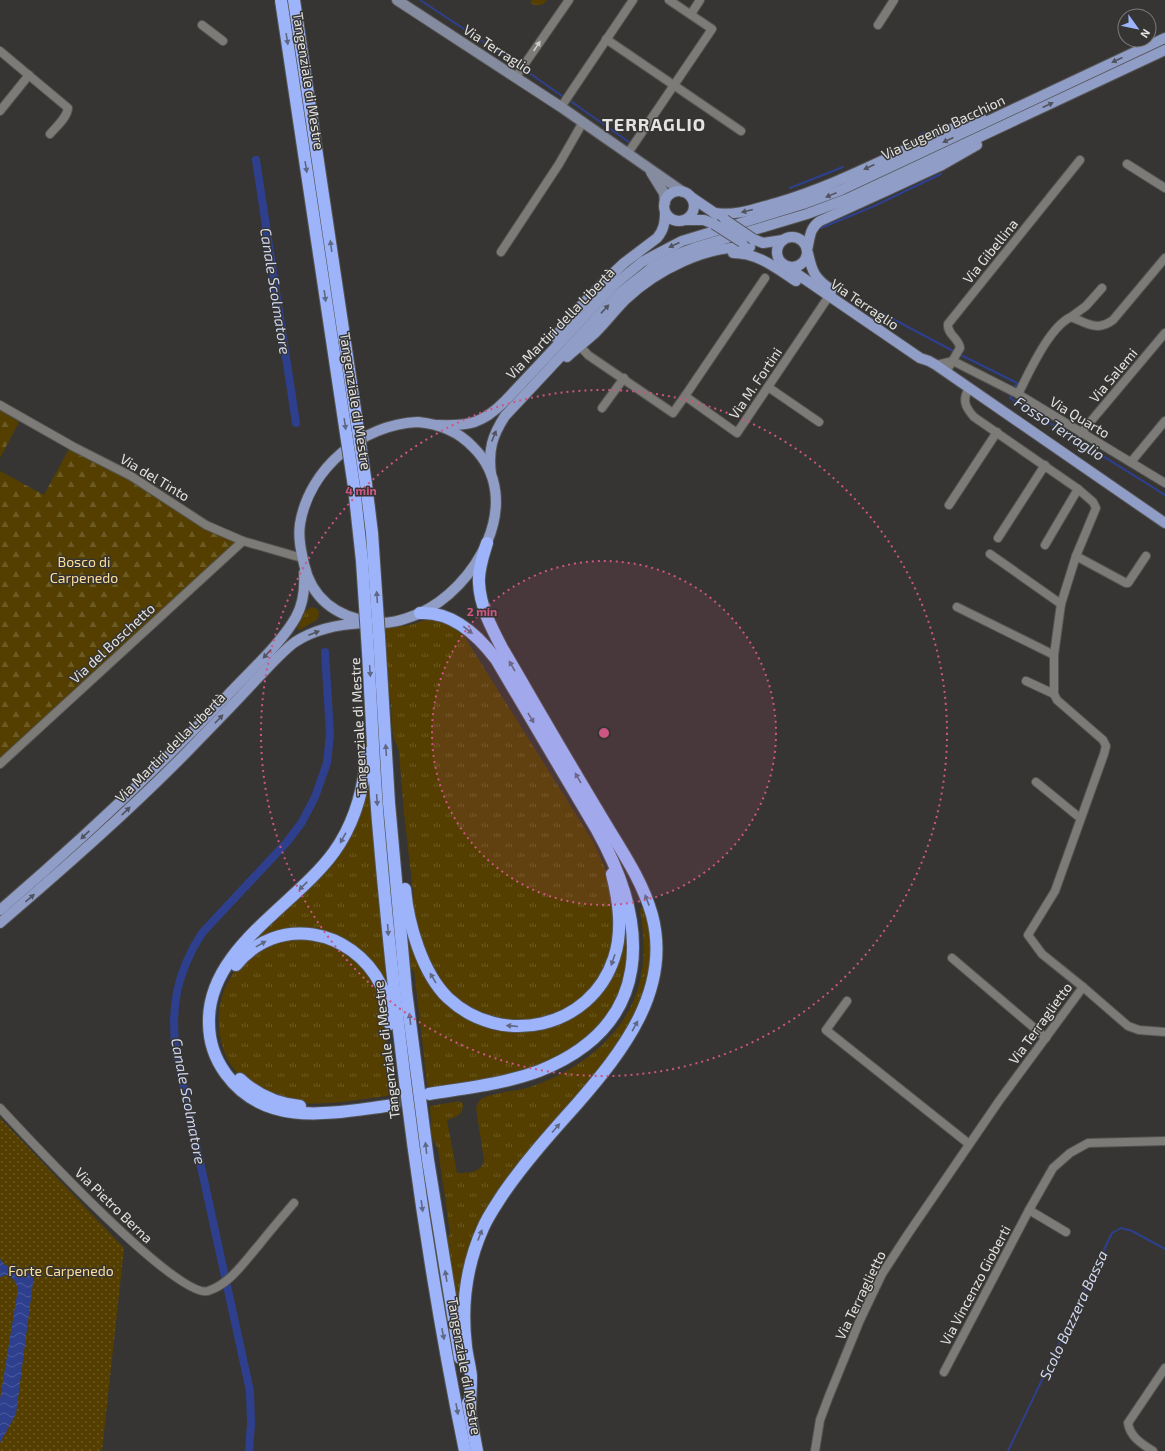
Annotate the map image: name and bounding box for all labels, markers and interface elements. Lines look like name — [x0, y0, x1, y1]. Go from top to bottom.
north arrow — [1117, 8, 1157, 48]
street label: Tangenziale di Mestre — [290, 11, 328, 151]
street label: Via Terraglio — [460, 20, 536, 78]
text: N — [1138, 27, 1153, 41]
one-way arrow — [284, 32, 290, 45]
one-way arrow — [533, 40, 541, 51]
one-way arrow — [1111, 57, 1123, 63]
street label: Via Eugenio Bacchion — [879, 91, 1007, 163]
one-way arrow — [1043, 102, 1054, 108]
district label: TERRAGLIO — [602, 113, 706, 135]
one-way arrow — [943, 137, 954, 143]
one-way arrow — [304, 161, 310, 173]
one-way arrow — [863, 164, 875, 170]
one-way arrow — [824, 192, 836, 198]
one-way arrow — [741, 208, 753, 214]
street label: Via Gibellina — [959, 215, 1021, 287]
water label: Canale Scolmatore — [257, 226, 295, 356]
one-way arrow — [328, 240, 334, 252]
one-way arrow — [668, 242, 679, 248]
street label: Via Martiri della Libertà — [502, 264, 618, 382]
street label: Via Terraglio — [828, 275, 902, 333]
one-way arrow — [322, 290, 328, 302]
one-way arrow — [600, 304, 610, 314]
street label: Tangenziale di Mestre — [337, 331, 375, 471]
street label: Via M. Fortini — [725, 344, 785, 422]
street label: Via Salemi — [1085, 344, 1141, 406]
water label: Fosso Terraglio — [1012, 392, 1108, 464]
street label: Via Quarto — [1047, 393, 1113, 441]
one-way arrow — [342, 418, 348, 430]
one-way arrow — [491, 430, 497, 441]
street label: Via del Tinto — [117, 450, 193, 504]
text: 4 min — [345, 483, 377, 497]
park label: Bosco di Carpenedo — [50, 553, 118, 586]
one-way arrow — [373, 591, 380, 603]
street label: Via del Boschetto — [66, 599, 158, 687]
text: 2 min — [467, 604, 497, 618]
one-way arrow — [463, 626, 474, 634]
one-way arrow — [309, 629, 321, 635]
one-way arrow — [262, 649, 271, 659]
street label: Tangenziale di Mestre — [346, 657, 370, 797]
one-way arrow — [509, 660, 516, 672]
one-way arrow — [366, 665, 373, 677]
street label: Via Martiri della Libertà — [111, 688, 229, 806]
one-way arrow — [527, 712, 534, 724]
one-way arrow — [214, 714, 223, 724]
centre of rings — [597, 726, 611, 740]
one-way arrow — [382, 744, 389, 756]
one-way arrow — [575, 772, 582, 784]
one-way arrow — [373, 794, 380, 806]
one-way arrow — [121, 806, 131, 815]
one-way arrow — [80, 830, 90, 839]
one-way arrow — [339, 832, 346, 844]
one-way arrow — [298, 881, 308, 891]
one-way arrow — [24, 893, 35, 902]
one-way arrow — [643, 894, 649, 906]
one-way arrow — [385, 924, 392, 936]
one-way arrow — [255, 940, 267, 947]
one-way arrow — [610, 954, 616, 966]
one-way arrow — [429, 973, 437, 983]
street label: Via Terraglietto — [1005, 979, 1075, 1067]
street label: Tangenziale di Mestre — [369, 980, 403, 1120]
one-way arrow — [407, 1013, 413, 1025]
one-way arrow — [632, 1020, 639, 1032]
one-way arrow — [506, 1023, 518, 1029]
water label: Canale Scolmatore — [168, 1036, 210, 1166]
one-way arrow — [551, 1123, 560, 1133]
one-way arrow — [423, 1141, 429, 1154]
street label: Via Pietro Berna — [72, 1164, 156, 1246]
one-way arrow — [419, 1200, 425, 1212]
street label: Via Vincenzo Gioberti — [936, 1222, 1014, 1348]
one-way arrow — [478, 1228, 484, 1240]
water label: Scolo Bazzera Bassa — [1035, 1247, 1111, 1383]
street label: Via Terraglietto — [831, 1248, 889, 1342]
park label: Forte Carpenedo — [8, 1262, 114, 1279]
one-way arrow — [443, 1270, 449, 1282]
street label: Tangenziale di Mestre — [445, 1296, 485, 1436]
one-way arrow — [441, 1328, 447, 1340]
one-way arrow — [454, 1403, 460, 1416]

